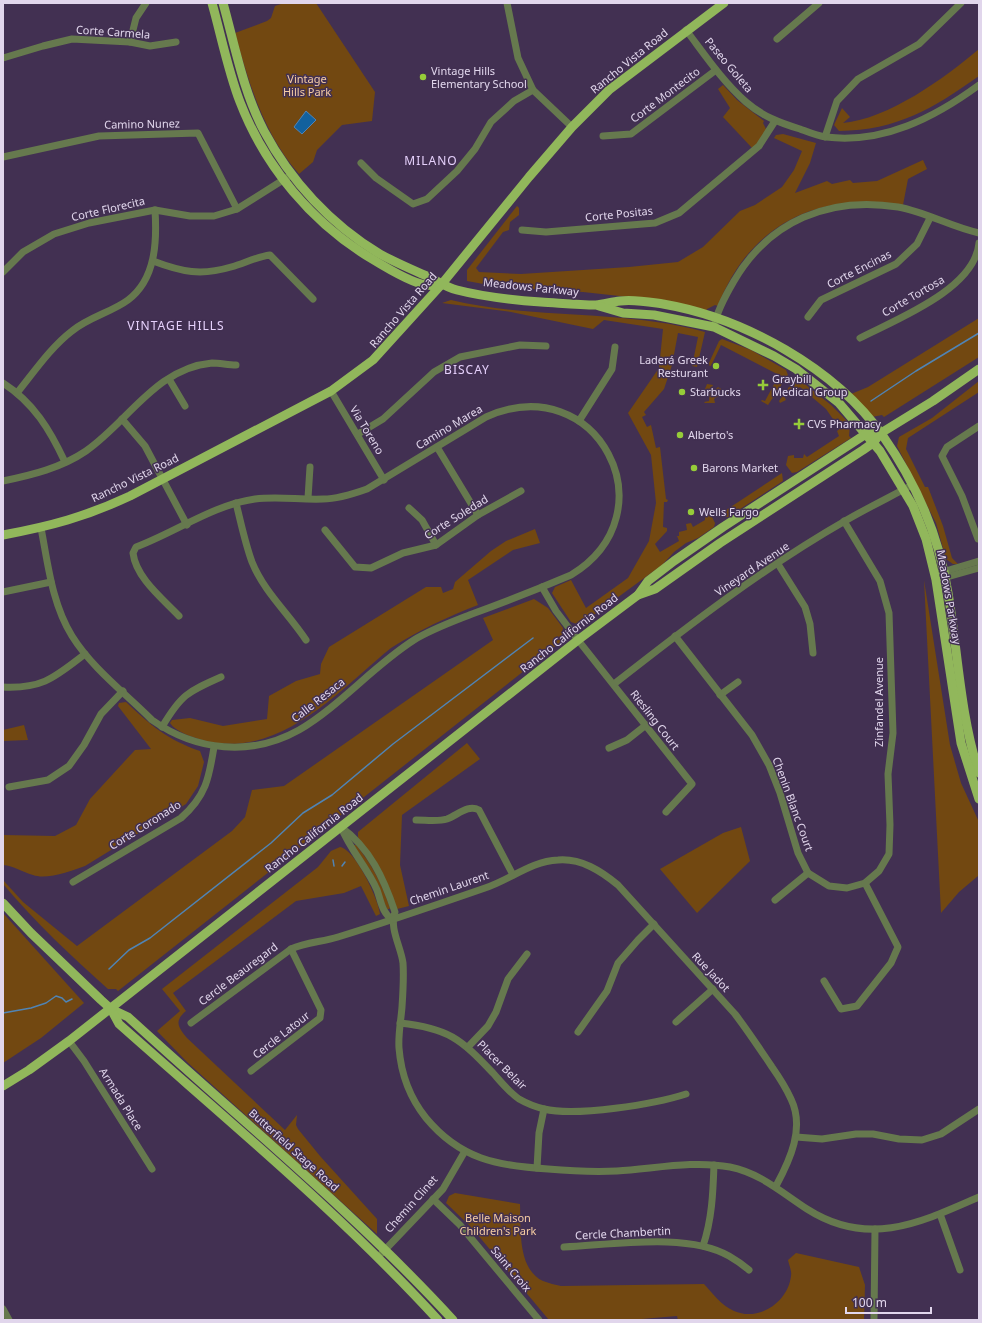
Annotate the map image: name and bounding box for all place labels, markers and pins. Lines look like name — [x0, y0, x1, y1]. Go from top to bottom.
place label: Vintage Hills Elementary School — [431, 63, 527, 91]
marker: Vintage Hills Elementary School — [418, 72, 428, 82]
place label: Laderá Greek Resturant — [639, 352, 708, 380]
marker: Laderá Greek Resturant — [711, 361, 721, 371]
place label: Graybill Medical Group — [772, 371, 848, 399]
marker: Graybill Medical Group — [757, 379, 769, 391]
place label: Starbucks — [690, 384, 741, 399]
marker: Starbucks — [677, 387, 687, 397]
place label: CVS Pharmacy — [807, 416, 881, 431]
marker: CVS Pharmacy — [794, 419, 804, 429]
place label: Alberto's — [688, 427, 733, 442]
marker: Alberto's — [675, 430, 685, 440]
place label: Barons Market — [702, 460, 778, 475]
marker: Barons Market — [689, 463, 699, 473]
place label: Wells Fargo — [699, 504, 759, 519]
marker: Wells Fargo — [686, 507, 696, 517]

